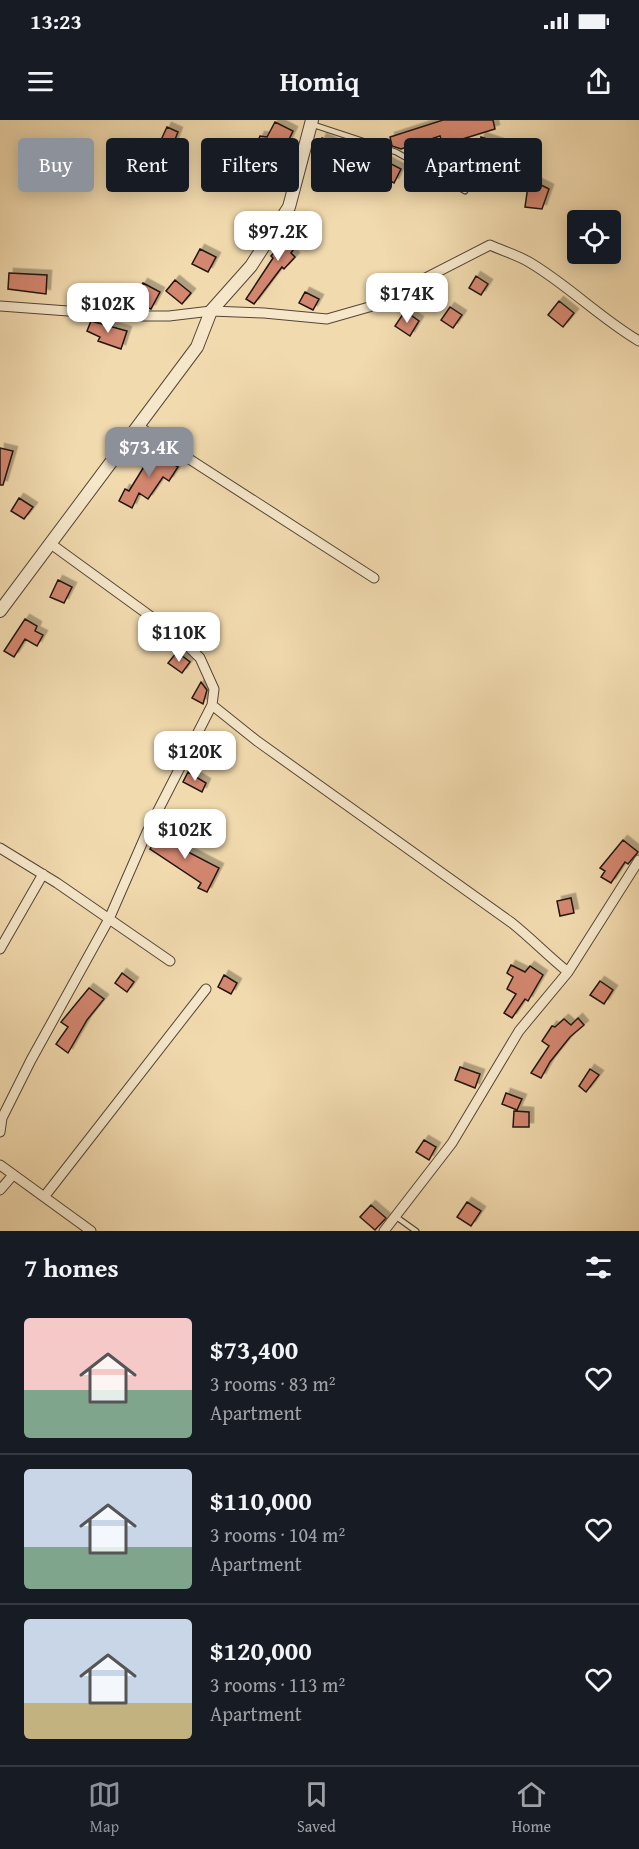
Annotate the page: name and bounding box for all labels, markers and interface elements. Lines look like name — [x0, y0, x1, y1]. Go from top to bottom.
text: 13:23 — [30, 5, 82, 37]
text: Homiq — [280, 61, 359, 101]
icon: menu — [24, 65, 57, 98]
icon: share — [582, 65, 615, 98]
chip: Buy — [18, 138, 94, 192]
chip: Rent — [106, 138, 189, 192]
chip: Filters — [201, 138, 299, 192]
chip: New — [311, 138, 392, 192]
chip: Apartment — [404, 138, 542, 192]
map controls — [567, 210, 621, 264]
button: locate — [567, 210, 621, 264]
pin: $97.2K — [229, 211, 327, 262]
text: $97.2K — [248, 216, 308, 245]
pin: $174K — [365, 273, 449, 324]
text: $174K — [380, 278, 434, 307]
pin: $102K — [66, 283, 150, 334]
text: $102K — [81, 288, 135, 317]
pin: $73.4K — [100, 427, 198, 478]
text: $73.4K — [119, 432, 179, 461]
pin: $110K — [137, 612, 221, 663]
text: $110K — [152, 617, 206, 646]
pin: $120K — [153, 731, 237, 782]
text: $120K — [168, 736, 222, 765]
pin: $102K — [143, 809, 227, 860]
text: $102K — [158, 814, 212, 843]
text: 7 homes — [24, 1248, 119, 1287]
icon: filters — [582, 1251, 615, 1284]
text: $73,400 — [210, 1330, 298, 1369]
icon: home — [72, 1342, 144, 1414]
icon: heart — [582, 1362, 615, 1395]
text: 3 rooms · 83 m² — [210, 1369, 336, 1398]
text: Apartment — [210, 1398, 302, 1427]
text: $110,000 — [210, 1481, 312, 1520]
icon: home — [72, 1493, 144, 1565]
icon: heart — [582, 1513, 615, 1546]
text: 3 rooms · 104 m² — [210, 1520, 345, 1549]
text: Apartment — [210, 1549, 302, 1578]
text: $120,000 — [210, 1631, 312, 1670]
icon: home — [72, 1643, 144, 1715]
icon: heart — [582, 1663, 615, 1696]
text: 3 rooms · 113 m² — [210, 1670, 345, 1699]
text: Apartment — [210, 1699, 302, 1728]
tab: Map — [88, 1778, 121, 1838]
tab: Saved — [297, 1778, 336, 1838]
tab: Home — [512, 1778, 551, 1838]

